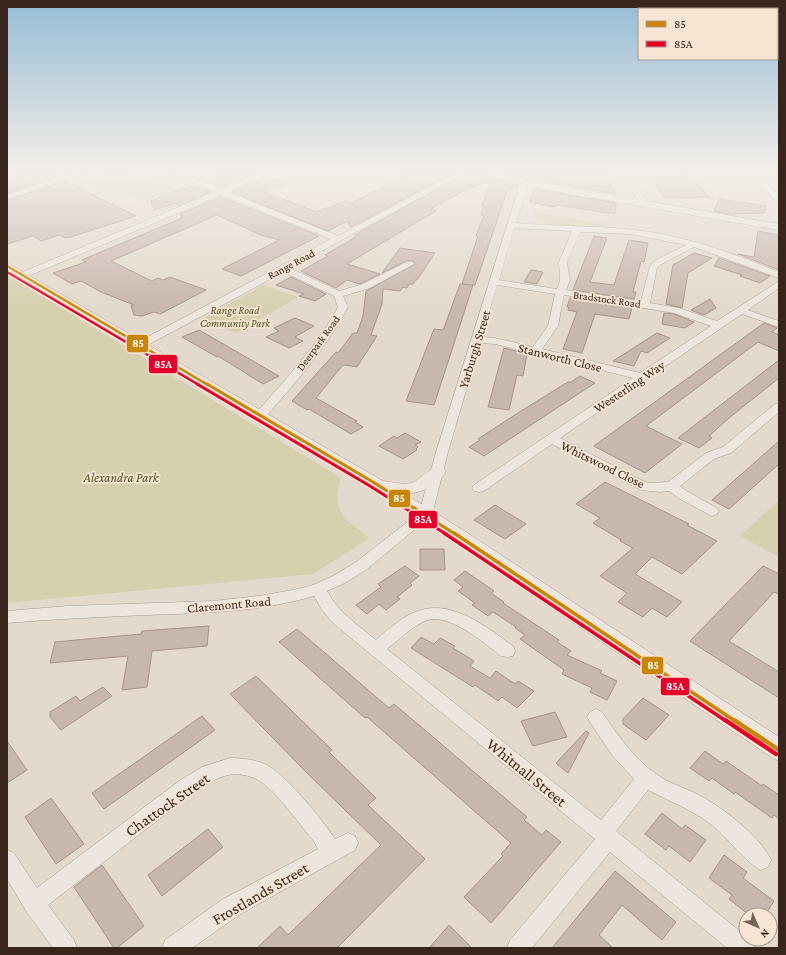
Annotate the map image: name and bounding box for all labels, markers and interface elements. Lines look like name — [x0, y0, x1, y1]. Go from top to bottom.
legend — [638, 8, 778, 60]
text: 85 — [674, 17, 686, 31]
text: 85A — [674, 37, 693, 51]
street label: Range Road — [265, 247, 317, 282]
street label: Bradstock Road — [572, 288, 642, 310]
park label: Range Road Community Park — [200, 304, 271, 330]
street label: Yarburgh Street — [455, 308, 494, 390]
street label: Deerpark Road — [294, 313, 343, 373]
line badge: 85 — [126, 334, 149, 353]
text: 85 — [132, 337, 144, 349]
street label: Stanworth Close — [516, 340, 604, 375]
line badge: 85A — [148, 354, 178, 374]
street label: Westerling Way — [591, 357, 668, 416]
text: 85A — [154, 358, 173, 370]
street label: Whitswood Close — [558, 438, 647, 491]
park label: Alexandra Park — [83, 470, 160, 485]
line badge: 85 — [388, 489, 411, 508]
text: 85 — [393, 492, 405, 504]
line badge: 85A — [408, 510, 438, 529]
text: 85A — [414, 513, 433, 525]
street label: Claremont Road — [186, 593, 272, 616]
line badge: 85 — [641, 656, 664, 675]
text: 85 — [647, 659, 659, 671]
line badge: 85A — [660, 677, 690, 696]
text: 85A — [666, 680, 685, 692]
street label: Whitnall Street — [483, 735, 571, 810]
street label: Chattock Street — [122, 769, 213, 840]
street label: Frostlands Street — [209, 859, 312, 928]
north arrow — [738, 907, 778, 947]
text: N — [758, 927, 772, 941]

